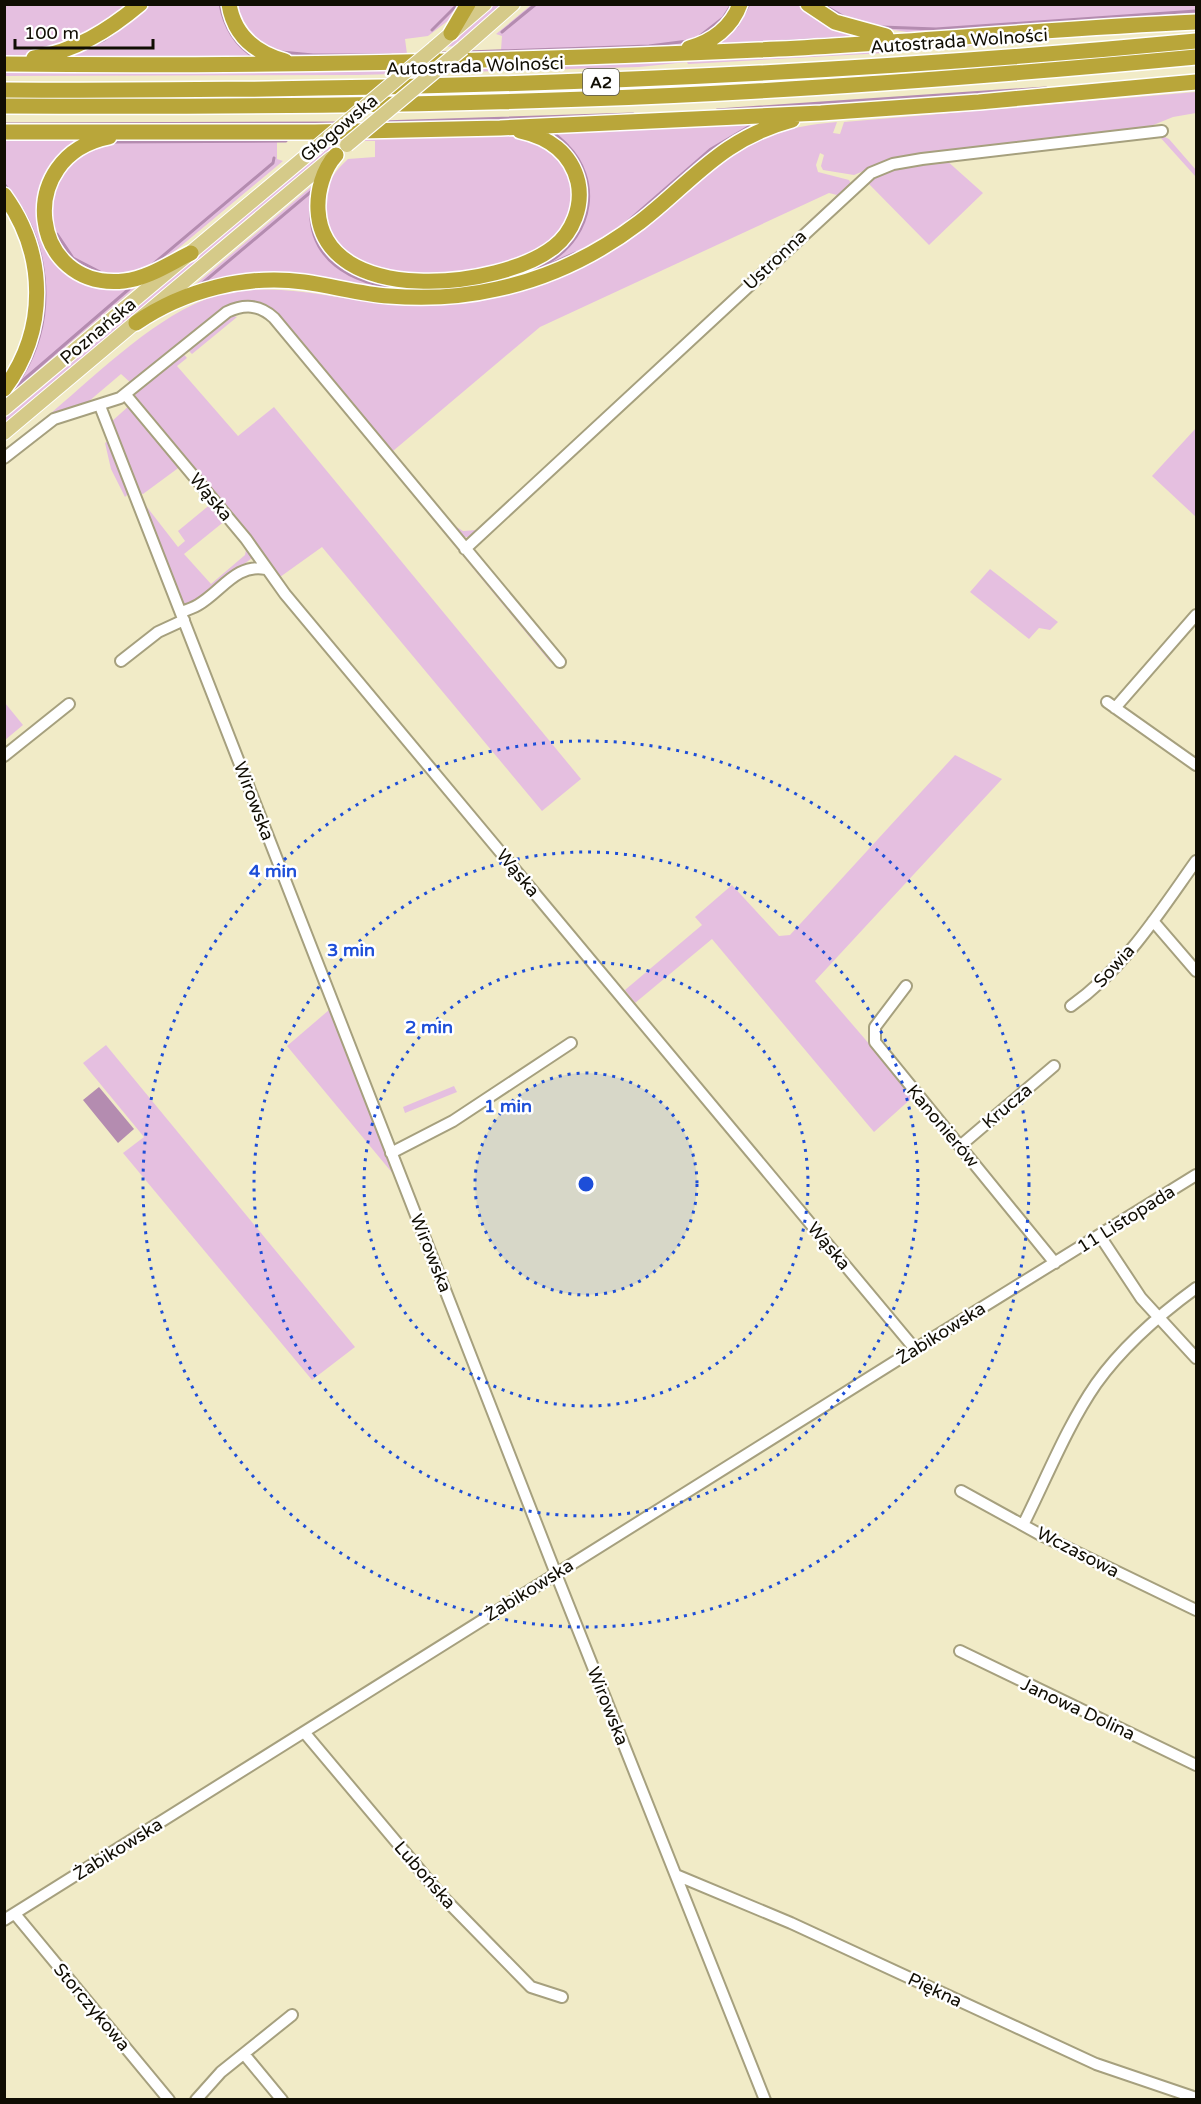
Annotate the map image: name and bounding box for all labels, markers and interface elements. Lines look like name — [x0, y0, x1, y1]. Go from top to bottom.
scale bar — [15, 12, 153, 50]
text: 100 m — [24, 22, 79, 44]
street label: Autostrada Wolności — [870, 24, 1048, 58]
street label: Autostrada Wolności — [386, 52, 564, 80]
road number: A2 — [583, 69, 619, 95]
street label: Głogowska — [296, 89, 382, 167]
street label: Ustronna — [739, 225, 811, 295]
street label: Poznańska — [56, 293, 140, 369]
street label: Wąska — [185, 469, 237, 525]
street label: Wirowska — [229, 759, 279, 843]
street label: Wąska — [492, 845, 544, 901]
text: 4 min — [249, 860, 297, 882]
text: 3 min — [327, 939, 375, 961]
street label: Sowia — [1089, 940, 1139, 992]
text: 2 min — [405, 1016, 453, 1038]
street label: Krucza — [977, 1079, 1037, 1133]
street label: Kanonierów — [902, 1080, 984, 1172]
text: 1 min — [484, 1095, 532, 1117]
centre of rings — [576, 1174, 596, 1194]
street label: 11 Listopada — [1073, 1180, 1179, 1258]
street label: Wirowska — [405, 1211, 457, 1295]
street label: Wąska — [803, 1218, 855, 1274]
street label: Żabikowska — [893, 1297, 989, 1369]
street label: Wczasowa — [1033, 1522, 1123, 1582]
street label: Żabikowska — [481, 1554, 577, 1626]
street label: Wirowska — [582, 1664, 634, 1748]
street label: Janowa Dolina — [1017, 1673, 1139, 1745]
street label: Żabikowska — [70, 1813, 166, 1885]
street label: Lubońska — [389, 1836, 461, 1914]
street label: Storczykowa — [49, 1959, 135, 2055]
street label: Piękna — [904, 1968, 966, 2012]

